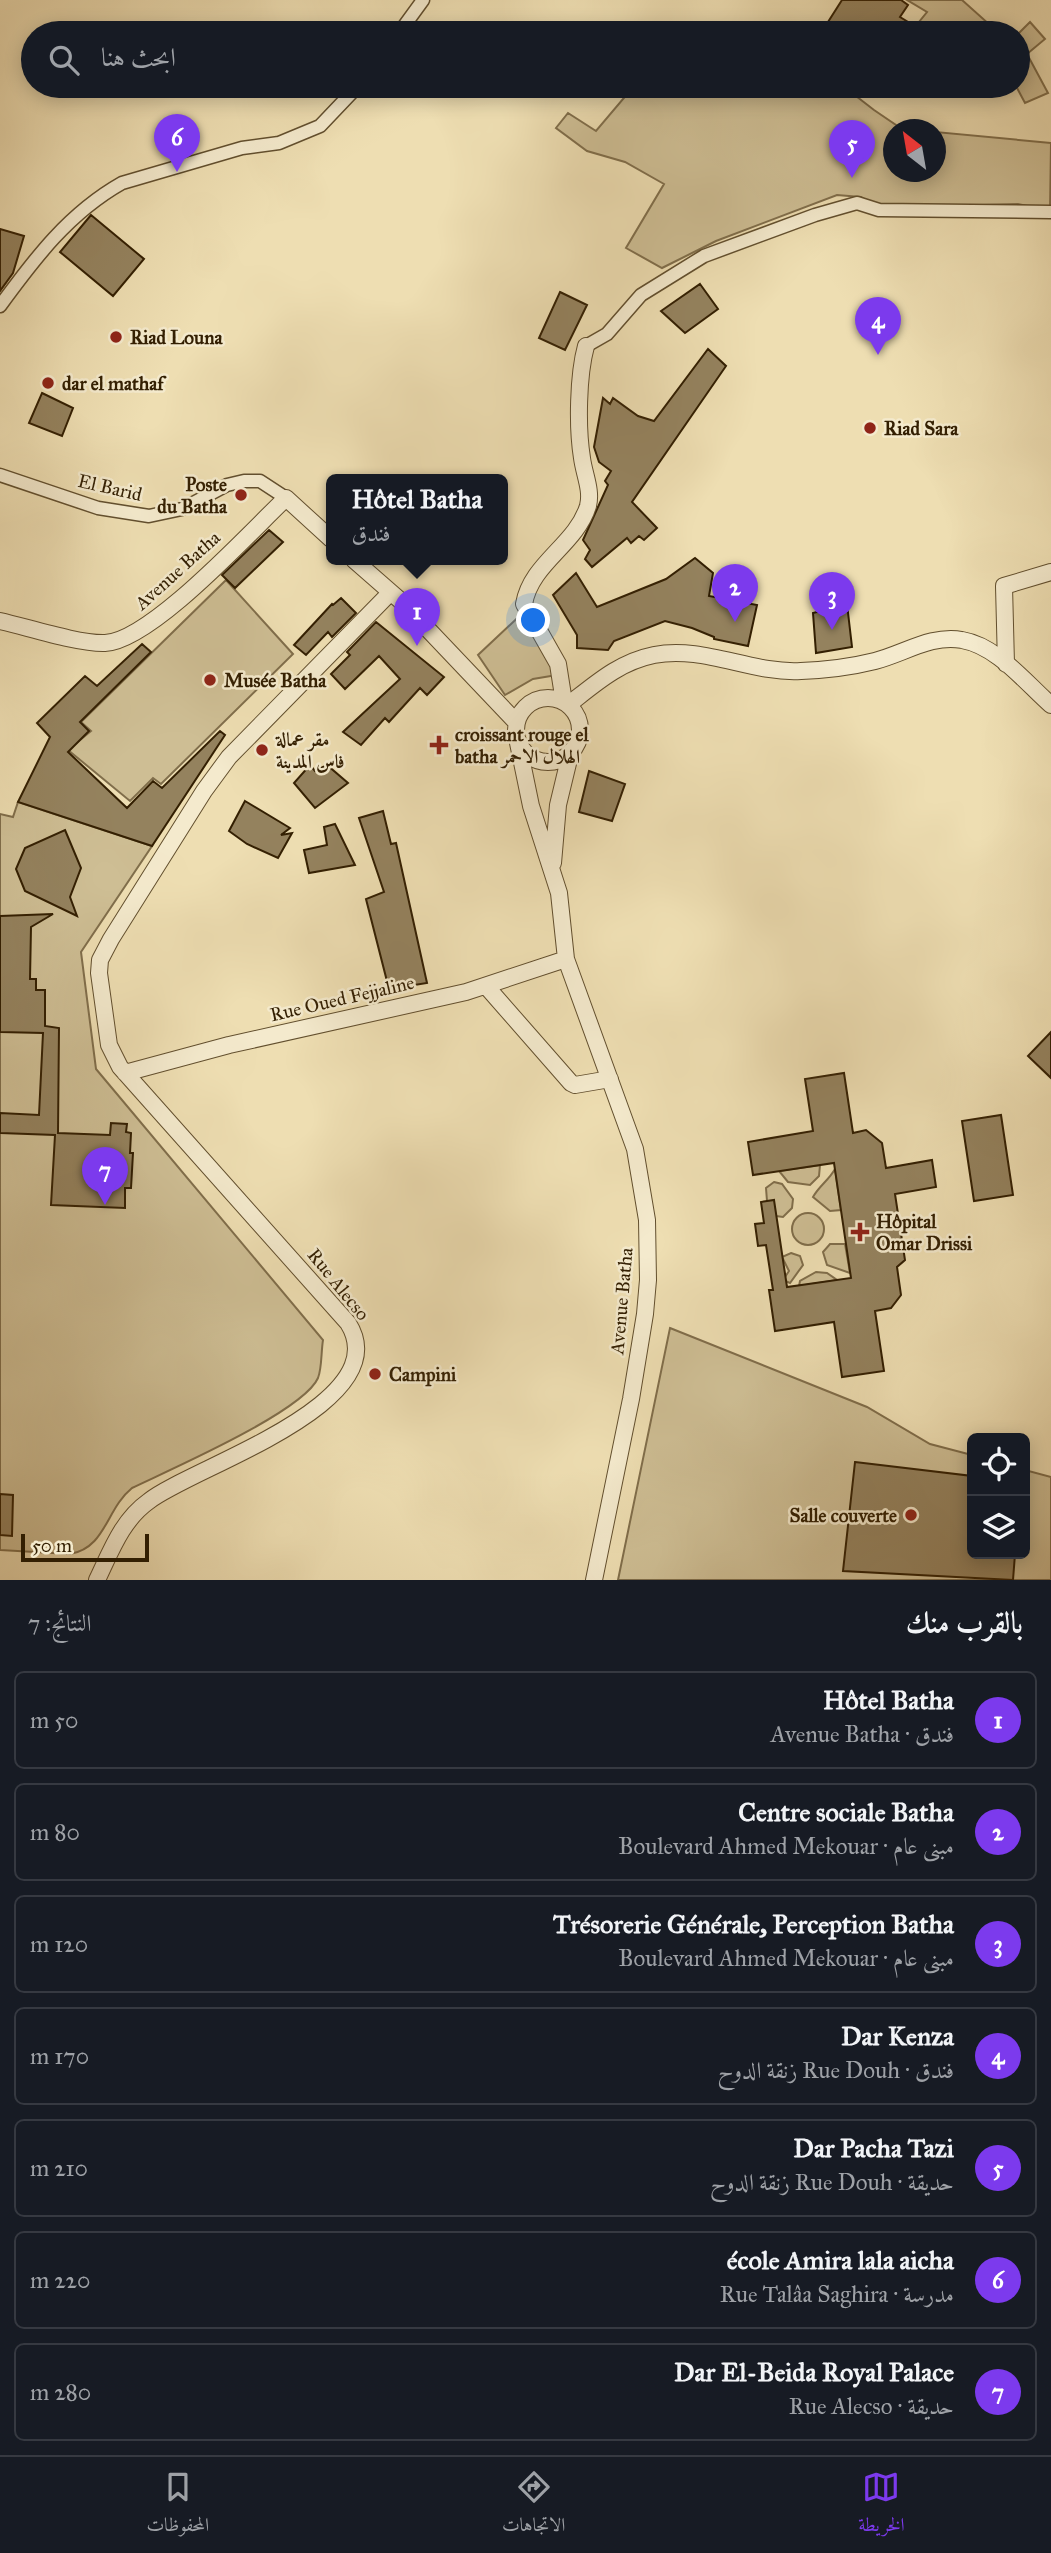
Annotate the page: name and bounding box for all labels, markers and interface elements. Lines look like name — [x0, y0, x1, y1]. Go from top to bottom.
search box — [21, 21, 1030, 98]
icon: search — [45, 41, 83, 79]
text: ابحث هنا — [101, 41, 176, 73]
pin: 6 — [154, 114, 200, 172]
north arrow — [883, 119, 946, 182]
pin: 5 — [829, 120, 875, 178]
pin: 4 — [855, 297, 901, 355]
place label: Riad Louna — [130, 326, 223, 349]
marker: Riad Louna — [108, 329, 124, 345]
place label: dar el mathaf — [62, 372, 167, 395]
marker: dar el mathaf — [40, 375, 56, 391]
place label: Riad Sara — [884, 417, 959, 440]
marker: Riad Sara — [862, 420, 878, 436]
street label: El Barid — [76, 469, 145, 506]
place label: Poste du Batha — [157, 473, 228, 518]
popup — [326, 474, 508, 565]
text: Hôtel Batha — [352, 483, 482, 515]
marker: Poste du Batha — [233, 487, 249, 503]
text: فندق — [352, 519, 391, 547]
street label: Avenue Batha — [129, 525, 226, 615]
pin: 2 — [712, 564, 758, 622]
pin: 3 — [809, 572, 855, 630]
pin: 1 — [394, 588, 440, 646]
your location — [516, 603, 550, 637]
place label: Musée Batha — [224, 669, 327, 692]
marker: Musée Batha — [202, 672, 218, 688]
place label: croissant rouge el batha الهلال الاحمر — [454, 723, 590, 769]
place label: مقر عمالة فاس المدينة — [275, 728, 345, 774]
marker: croissant rouge el batha الهلال الاحمر — [429, 735, 449, 755]
marker: مقر عمالة فاس المدينة — [254, 742, 270, 758]
street label: Rue Oued Fejjaline — [268, 971, 417, 1026]
pin: 7 — [82, 1147, 128, 1205]
place label: Hôpital Omar Drissi — [876, 1210, 973, 1255]
marker: Hôpital Omar Drissi — [850, 1222, 870, 1242]
street label: Rue Alecso — [303, 1244, 375, 1325]
street label: Avenue Batha — [605, 1246, 638, 1356]
place label: Campini — [389, 1363, 457, 1387]
marker: Campini — [367, 1366, 383, 1382]
map controls — [967, 1433, 1030, 1559]
button: locate — [967, 1433, 1030, 1496]
button: layers — [967, 1496, 1030, 1559]
place label: Salle couverte — [789, 1504, 897, 1527]
marker: Salle couverte — [903, 1507, 919, 1523]
scale bar — [21, 1531, 149, 1563]
text: 50 m — [32, 1534, 72, 1557]
text: بالقرب منك — [906, 1605, 1023, 1641]
text: النتائج: 7 — [28, 1609, 91, 1637]
text: Hôtel Batha — [823, 1684, 954, 1716]
text: 50 m — [30, 1706, 78, 1734]
text: 1 — [993, 1706, 1003, 1734]
text: فندق · Avenue Batha — [770, 1720, 954, 1748]
text: Centre sociale Batha — [738, 1796, 954, 1828]
text: 80 m — [30, 1818, 80, 1846]
text: 2 — [992, 1818, 1004, 1846]
text: مبنى عام · Boulevard Ahmed Mekouar — [618, 1832, 954, 1860]
text: Trésorerie Générale, Perception Batha — [553, 1908, 954, 1940]
text: 120 m — [30, 1930, 88, 1958]
text: 3 — [993, 1930, 1003, 1958]
text: مبنى عام · Boulevard Ahmed Mekouar — [618, 1944, 954, 1972]
text: Dar Kenza — [841, 2020, 954, 2052]
text: 170 m — [30, 2042, 89, 2070]
text: 4 — [992, 2042, 1004, 2070]
text: فندق · Rue Douh زنقة الدوح — [718, 2056, 954, 2084]
text: Dar Pacha Tazi — [793, 2132, 954, 2164]
text: 210 m — [30, 2154, 88, 2182]
text: 5 — [993, 2154, 1003, 2182]
text: حديقة · Rue Douh زنقة الدوح — [710, 2168, 954, 2196]
text: école Amira lala aicha — [727, 2244, 954, 2276]
text: 220 m — [30, 2266, 90, 2294]
text: 6 — [992, 2266, 1004, 2294]
text: مدرسة · Rue Talâa Saghira — [720, 2280, 954, 2308]
text: Dar El-Beida Royal Palace — [674, 2356, 954, 2388]
text: 280 m — [30, 2378, 91, 2406]
text: 7 — [992, 2378, 1004, 2406]
text: حديقة · Rue Alecso — [789, 2392, 954, 2420]
tab: المحفوظات — [146, 2468, 209, 2543]
tab: الاتجاهات — [502, 2468, 565, 2543]
tab: الخريطة — [858, 2468, 905, 2543]

